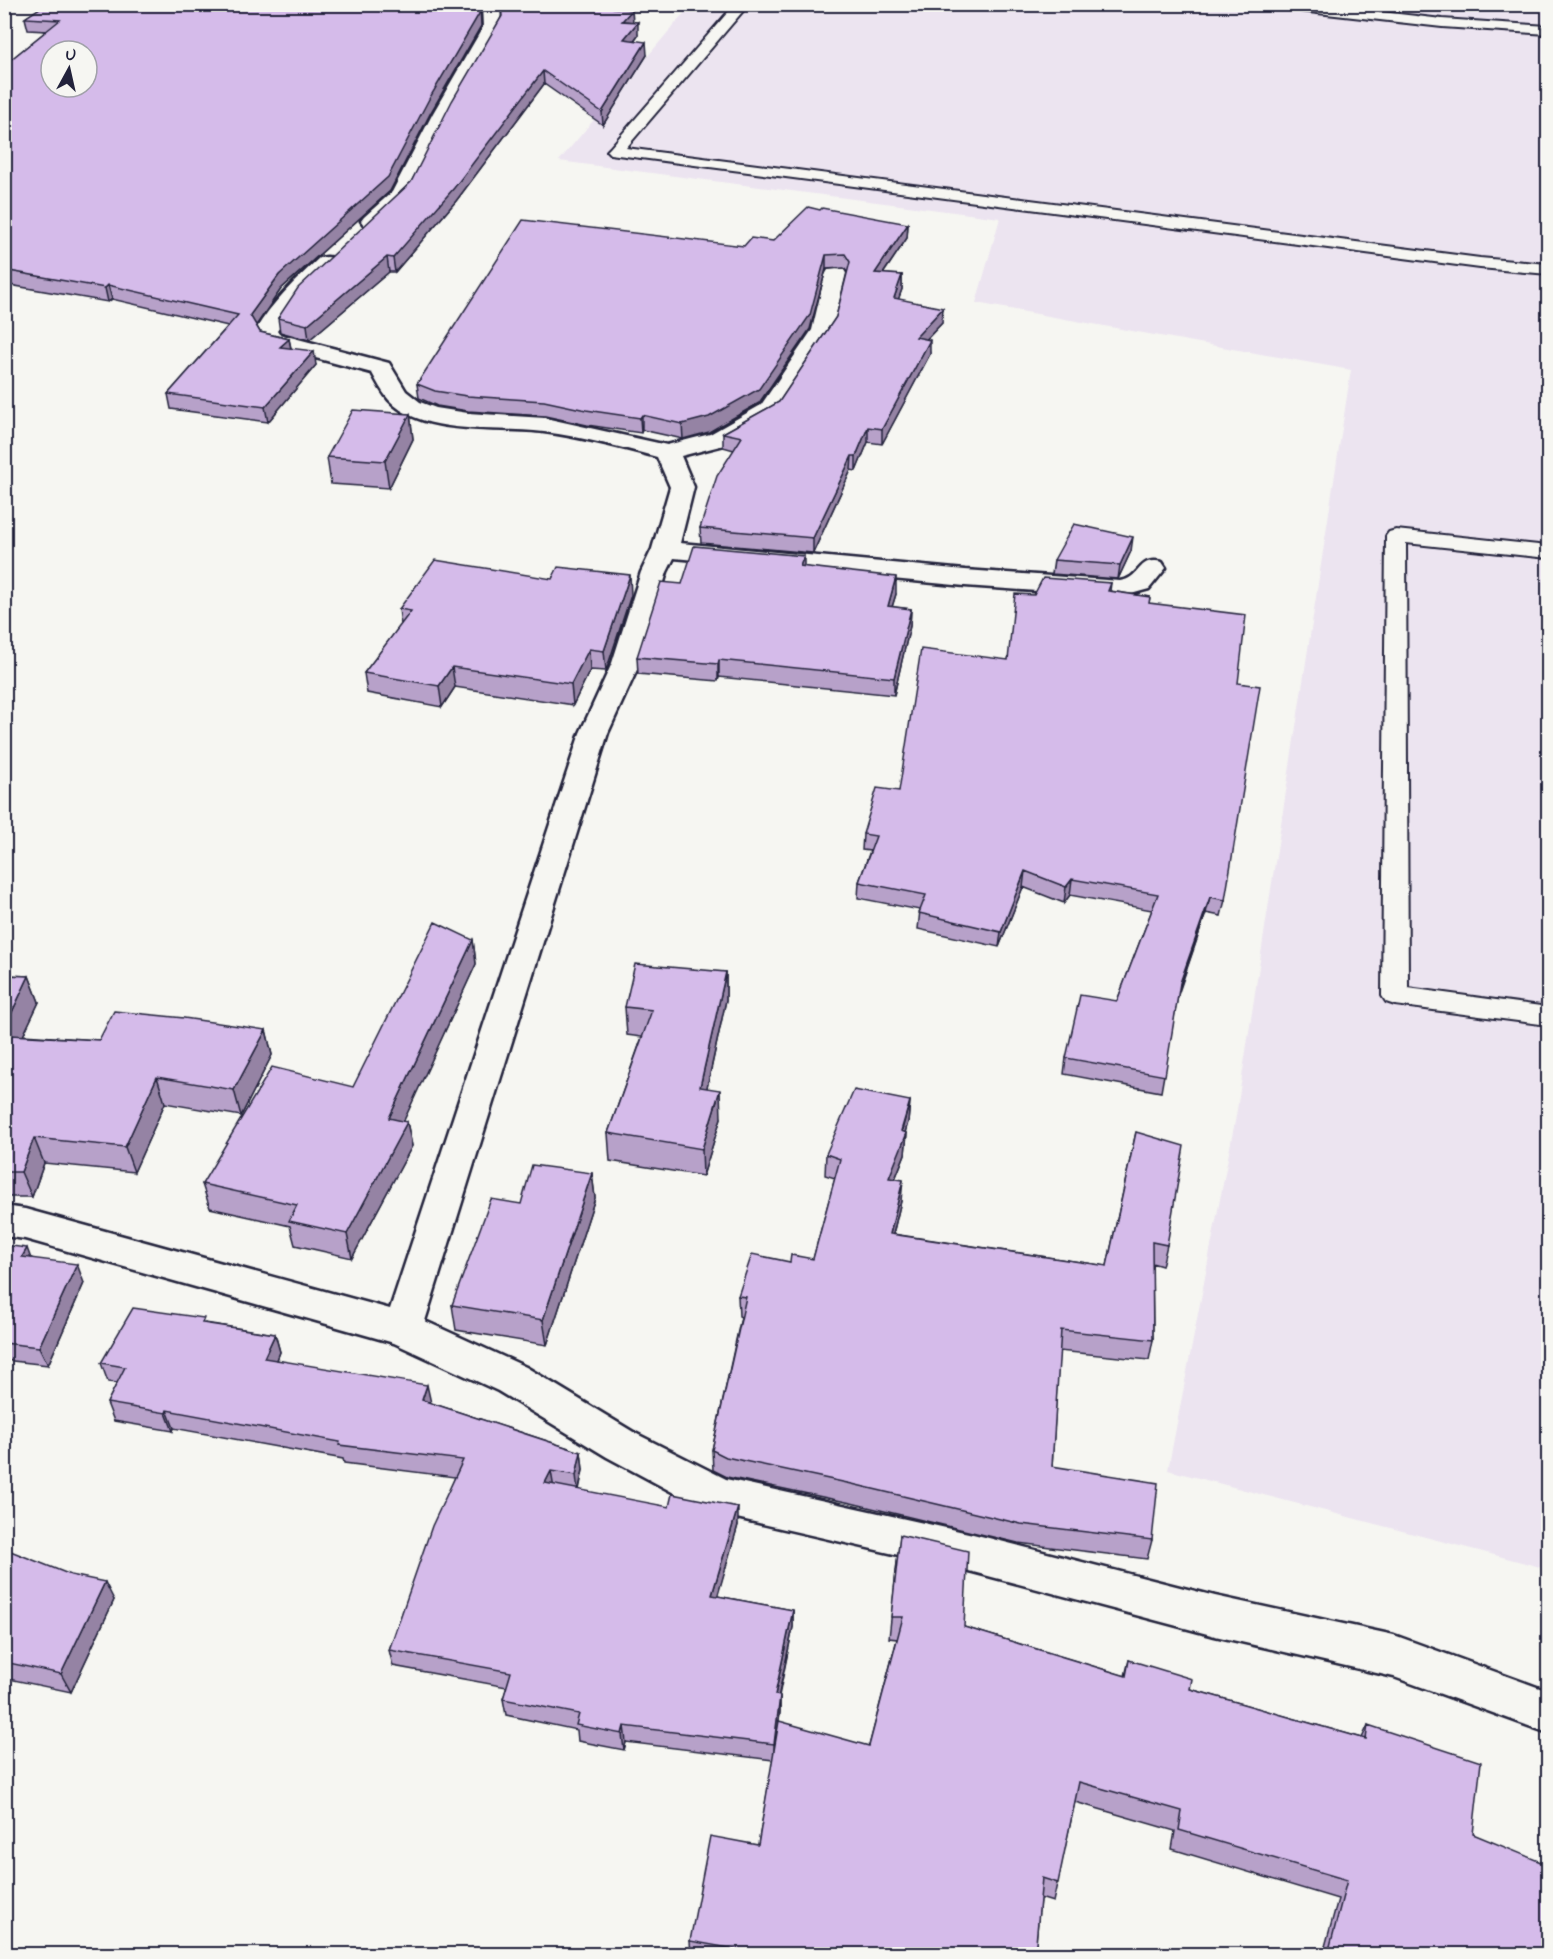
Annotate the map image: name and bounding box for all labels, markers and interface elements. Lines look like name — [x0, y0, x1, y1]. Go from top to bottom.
north arrow — [39, 39, 99, 99]
text: U — [64, 45, 77, 67]

